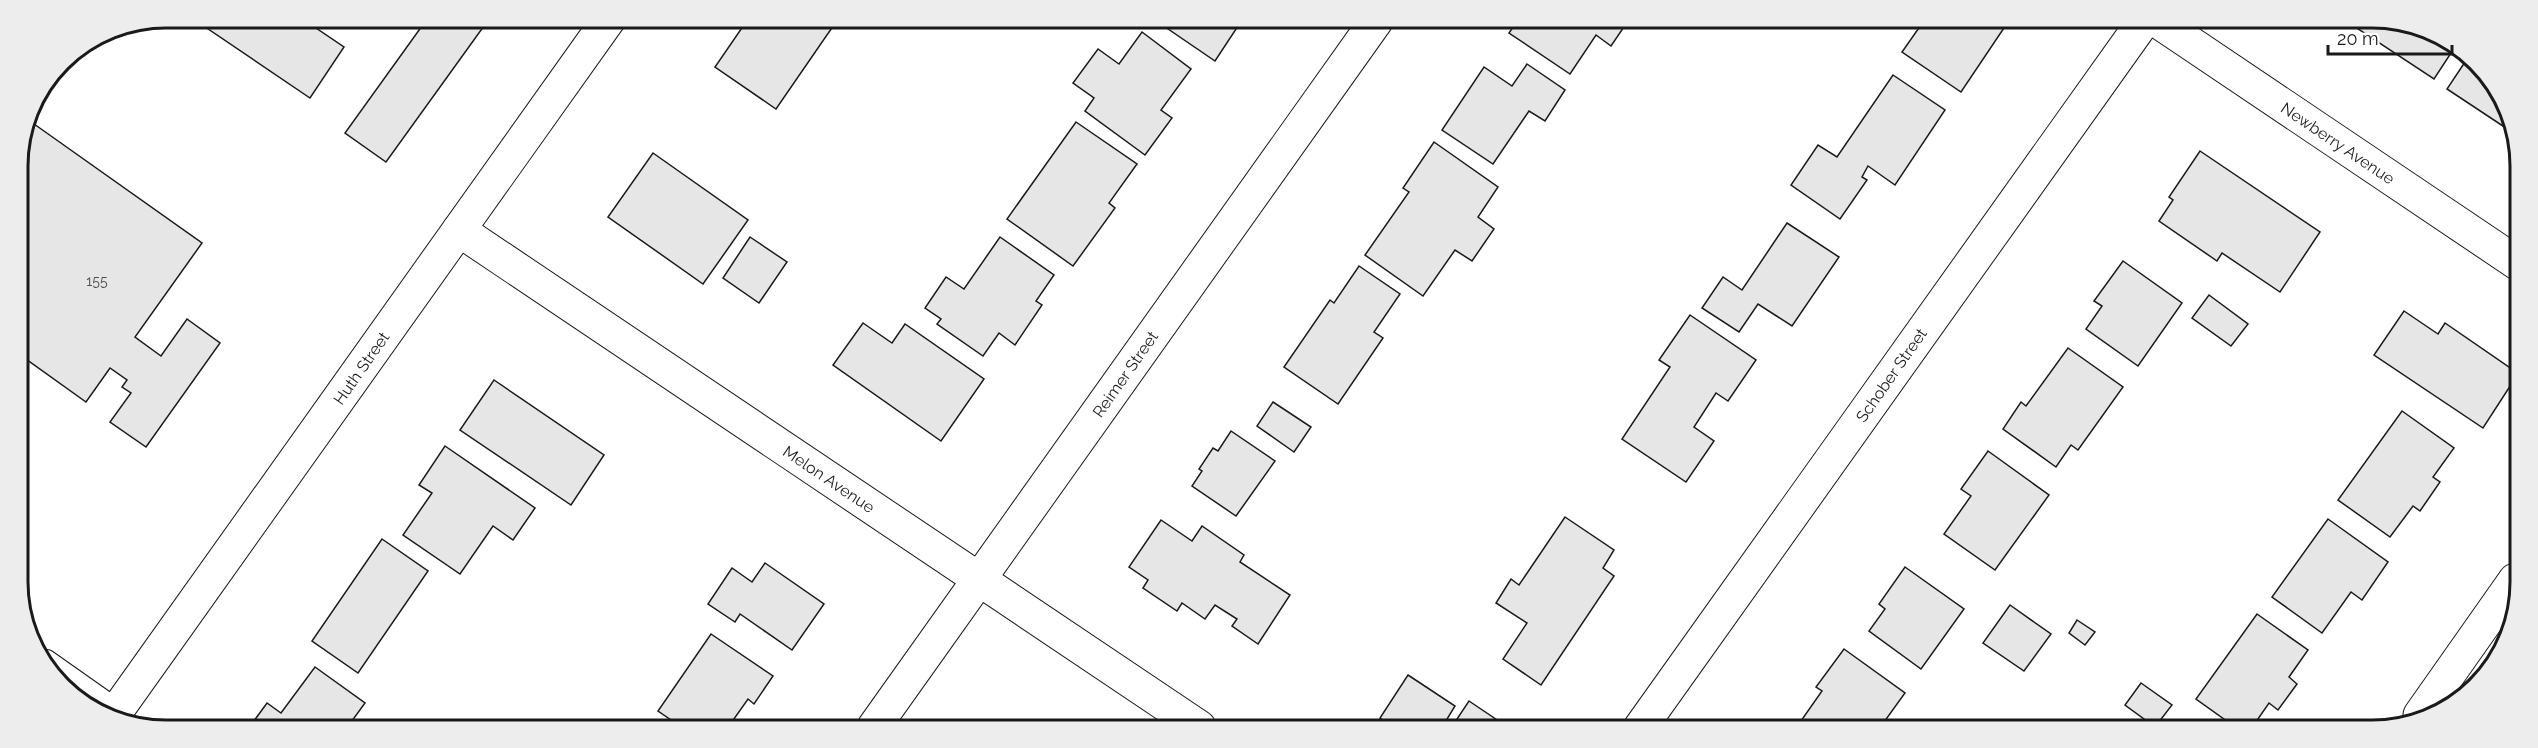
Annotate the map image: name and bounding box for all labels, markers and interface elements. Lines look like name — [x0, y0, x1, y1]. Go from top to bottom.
scale bar — [2328, 18, 2452, 56]
text: 20 m — [2337, 28, 2379, 49]
street label: Newberry Avenue — [2277, 98, 2398, 188]
house number: 155 — [86, 273, 108, 289]
street label: Schober Street — [1852, 324, 1931, 426]
street label: Reimer Street — [1089, 327, 1162, 421]
street label: Huth Street — [329, 328, 394, 408]
street label: Melon Avenue — [779, 442, 878, 517]

